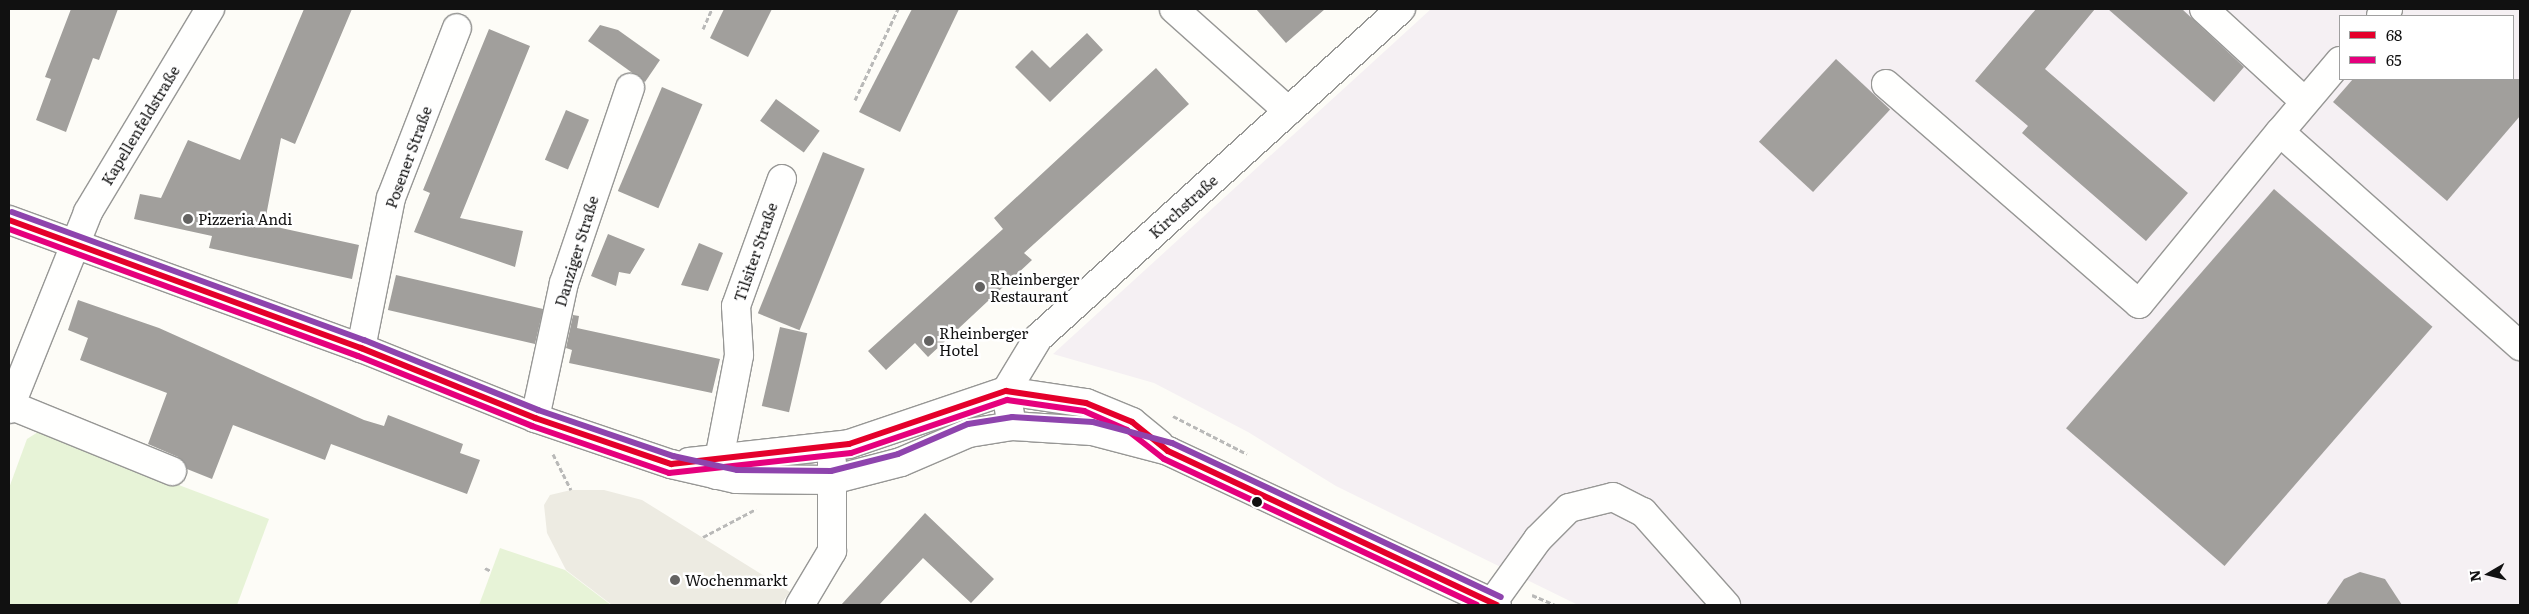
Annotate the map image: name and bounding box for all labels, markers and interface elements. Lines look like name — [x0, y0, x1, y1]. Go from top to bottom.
legend — [2339, 15, 2514, 80]
text: 68 — [2386, 23, 2402, 46]
text: 65 — [2386, 48, 2402, 71]
street label: Kapellenfeldstraße — [97, 62, 183, 188]
street label: Posener Straße — [381, 104, 435, 210]
street label: Kirchstraße — [1145, 171, 1221, 241]
street label: Danziger Straße — [551, 193, 601, 309]
street label: Tilsiter Straße — [730, 200, 780, 304]
place label: Pizzeria Andi — [198, 210, 292, 228]
marker: Pizzeria Andi — [182, 213, 194, 225]
place label: Rheinberger Restaurant — [990, 269, 1079, 304]
marker: Rheinberger Restaurant — [974, 281, 986, 293]
place label: Rheinberger Hotel — [939, 323, 1028, 358]
marker: Rheinberger Hotel — [923, 335, 935, 347]
unlabelled marker — [1252, 497, 1262, 507]
north arrow — [2464, 549, 2514, 599]
text: N — [2463, 569, 2485, 583]
place label: Wochenmarkt — [685, 571, 788, 589]
marker: Wochenmarkt — [669, 574, 681, 586]

